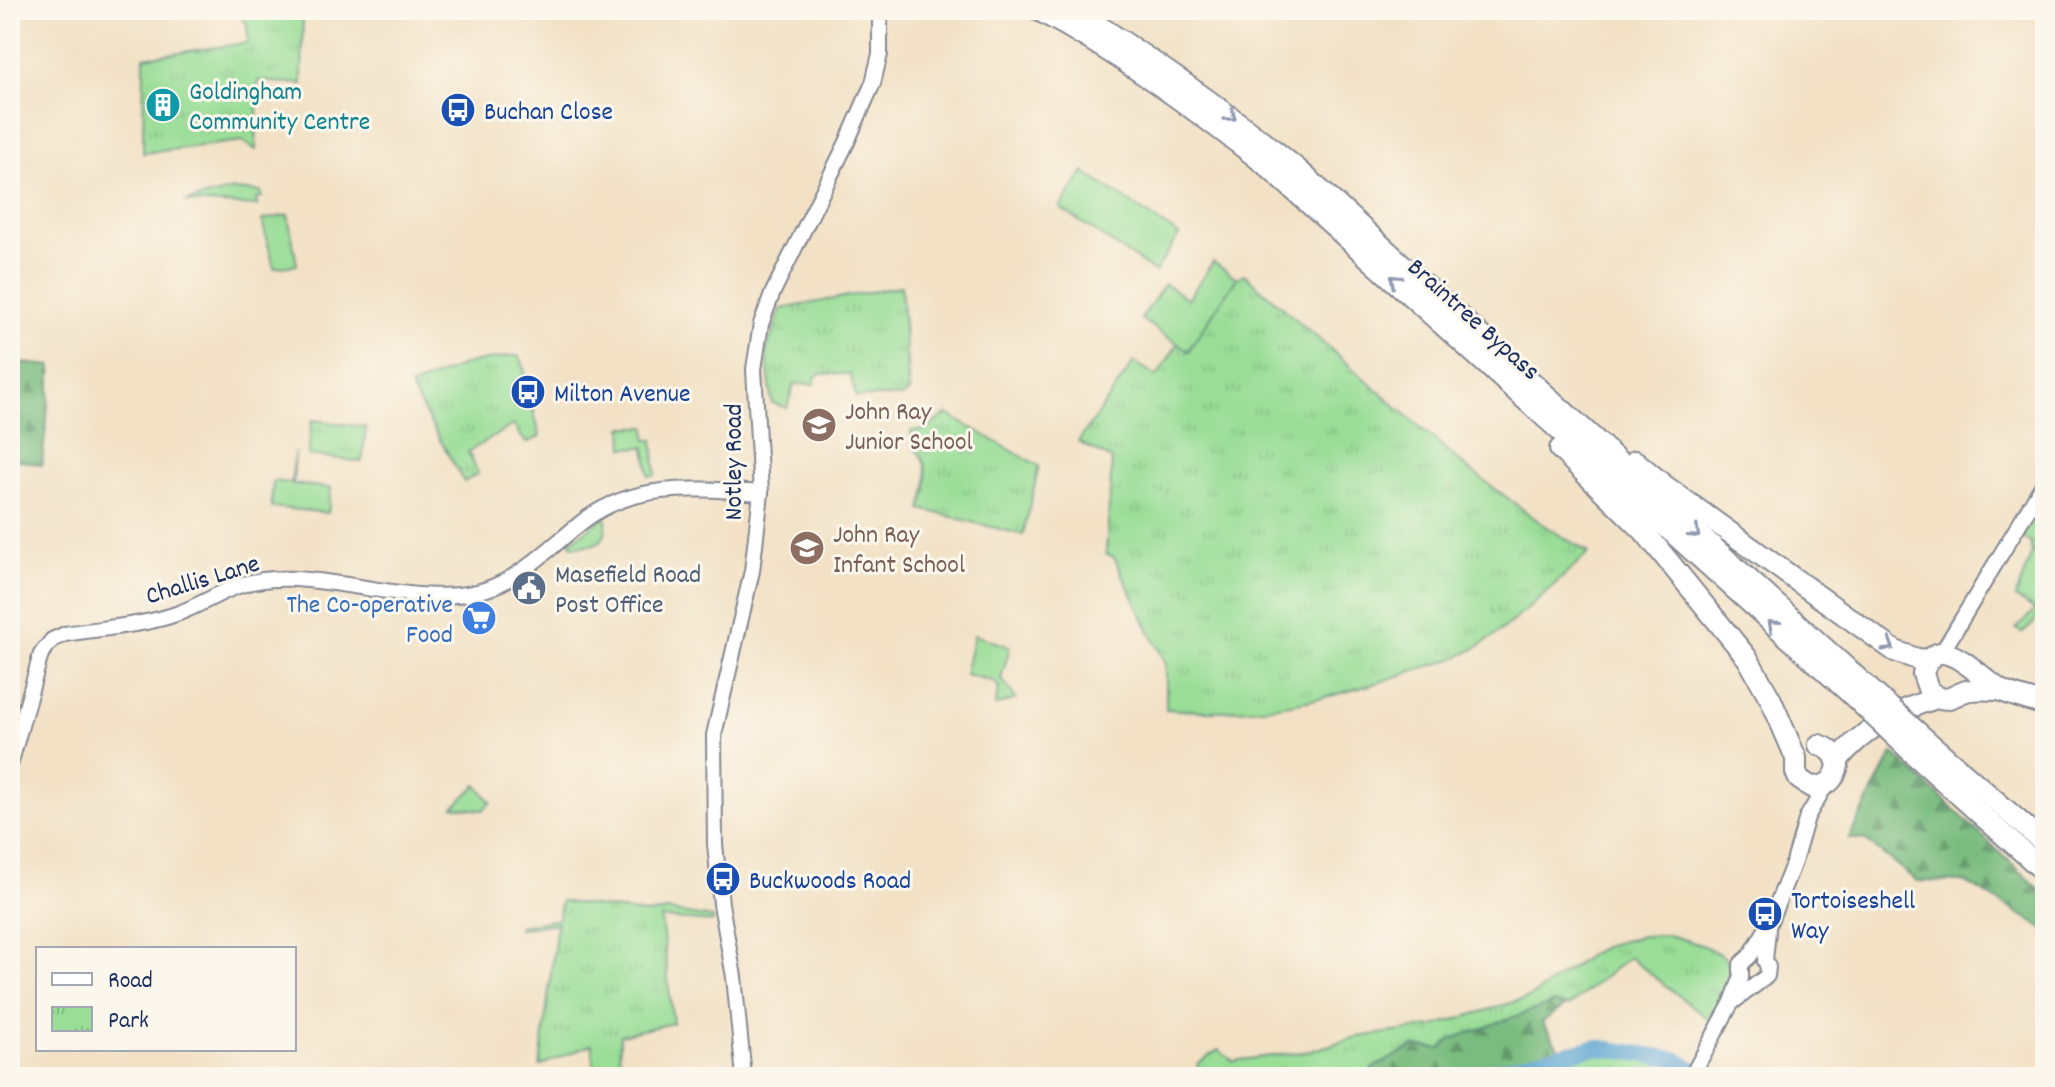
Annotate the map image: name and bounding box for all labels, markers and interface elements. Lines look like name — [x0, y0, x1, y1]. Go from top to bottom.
place label: Goldingham Community Centre — [189, 75, 370, 142]
building icon: Goldingham Community Centre — [144, 86, 182, 124]
bus stop icon: Buchan Close — [439, 91, 477, 129]
place label: Buchan Close — [484, 95, 613, 132]
one-way arrow — [1222, 107, 1237, 121]
street label: Braintree Bypass — [1398, 251, 1547, 391]
one-way arrow — [1390, 274, 1404, 289]
bus stop icon: Milton Avenue — [509, 373, 547, 411]
place label: Milton Avenue — [554, 377, 690, 414]
place label: John Ray Junior School — [845, 395, 973, 462]
street label: Notley Road — [717, 404, 754, 520]
school or university icon: John Ray Junior School — [800, 406, 838, 444]
place label: John Ray Infant School — [833, 518, 965, 585]
one-way arrow — [1686, 523, 1701, 538]
school or university icon: John Ray Infant School — [788, 529, 826, 567]
street label: Challis Lane — [142, 547, 265, 616]
place label: Masefield Road Post Office — [555, 558, 701, 625]
public building icon: Masefield Road Post Office — [510, 569, 548, 607]
place label: The Co-operative Food — [287, 588, 453, 655]
supermarket icon: The Co-operative Food — [460, 599, 498, 637]
one-way arrow — [1768, 620, 1783, 634]
one-way arrow — [1880, 636, 1894, 651]
bus stop icon: Buckwoods Road — [704, 860, 742, 898]
place label: Buckwoods Road — [749, 864, 911, 901]
place label: Tortoiseshell Way — [1791, 884, 1915, 951]
bus stop icon: Tortoiseshell Way — [1746, 895, 1784, 933]
legend — [36, 947, 296, 1051]
text: Road — [108, 965, 153, 999]
text: Park — [108, 1005, 149, 1039]

